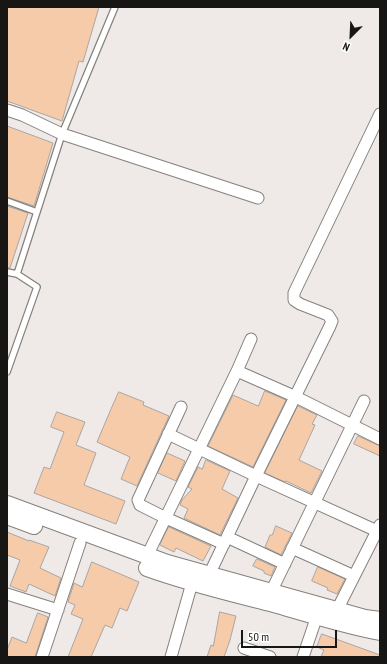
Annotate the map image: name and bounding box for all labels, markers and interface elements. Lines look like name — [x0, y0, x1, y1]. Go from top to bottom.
north arrow — [331, 16, 371, 56]
text: N — [341, 39, 352, 55]
scale bar — [243, 622, 339, 648]
text: 50 m — [248, 629, 269, 644]

